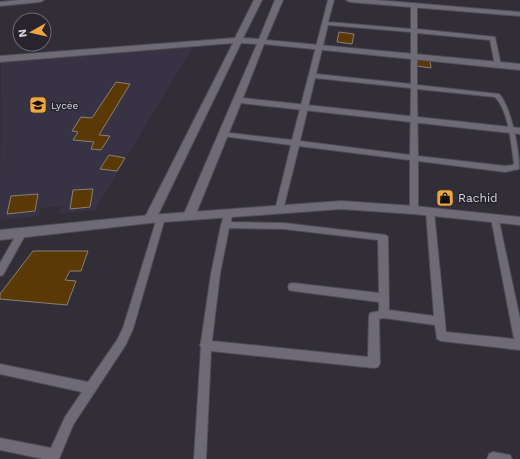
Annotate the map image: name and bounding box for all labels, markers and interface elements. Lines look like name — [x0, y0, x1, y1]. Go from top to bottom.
north arrow — [12, 12, 52, 52]
text: N — [16, 28, 30, 38]
school or university icon: Lycée — [28, 95, 48, 115]
place label: Lycée — [51, 100, 79, 111]
shop icon: Rachid — [435, 188, 455, 208]
place label: Rachid — [458, 191, 498, 205]

